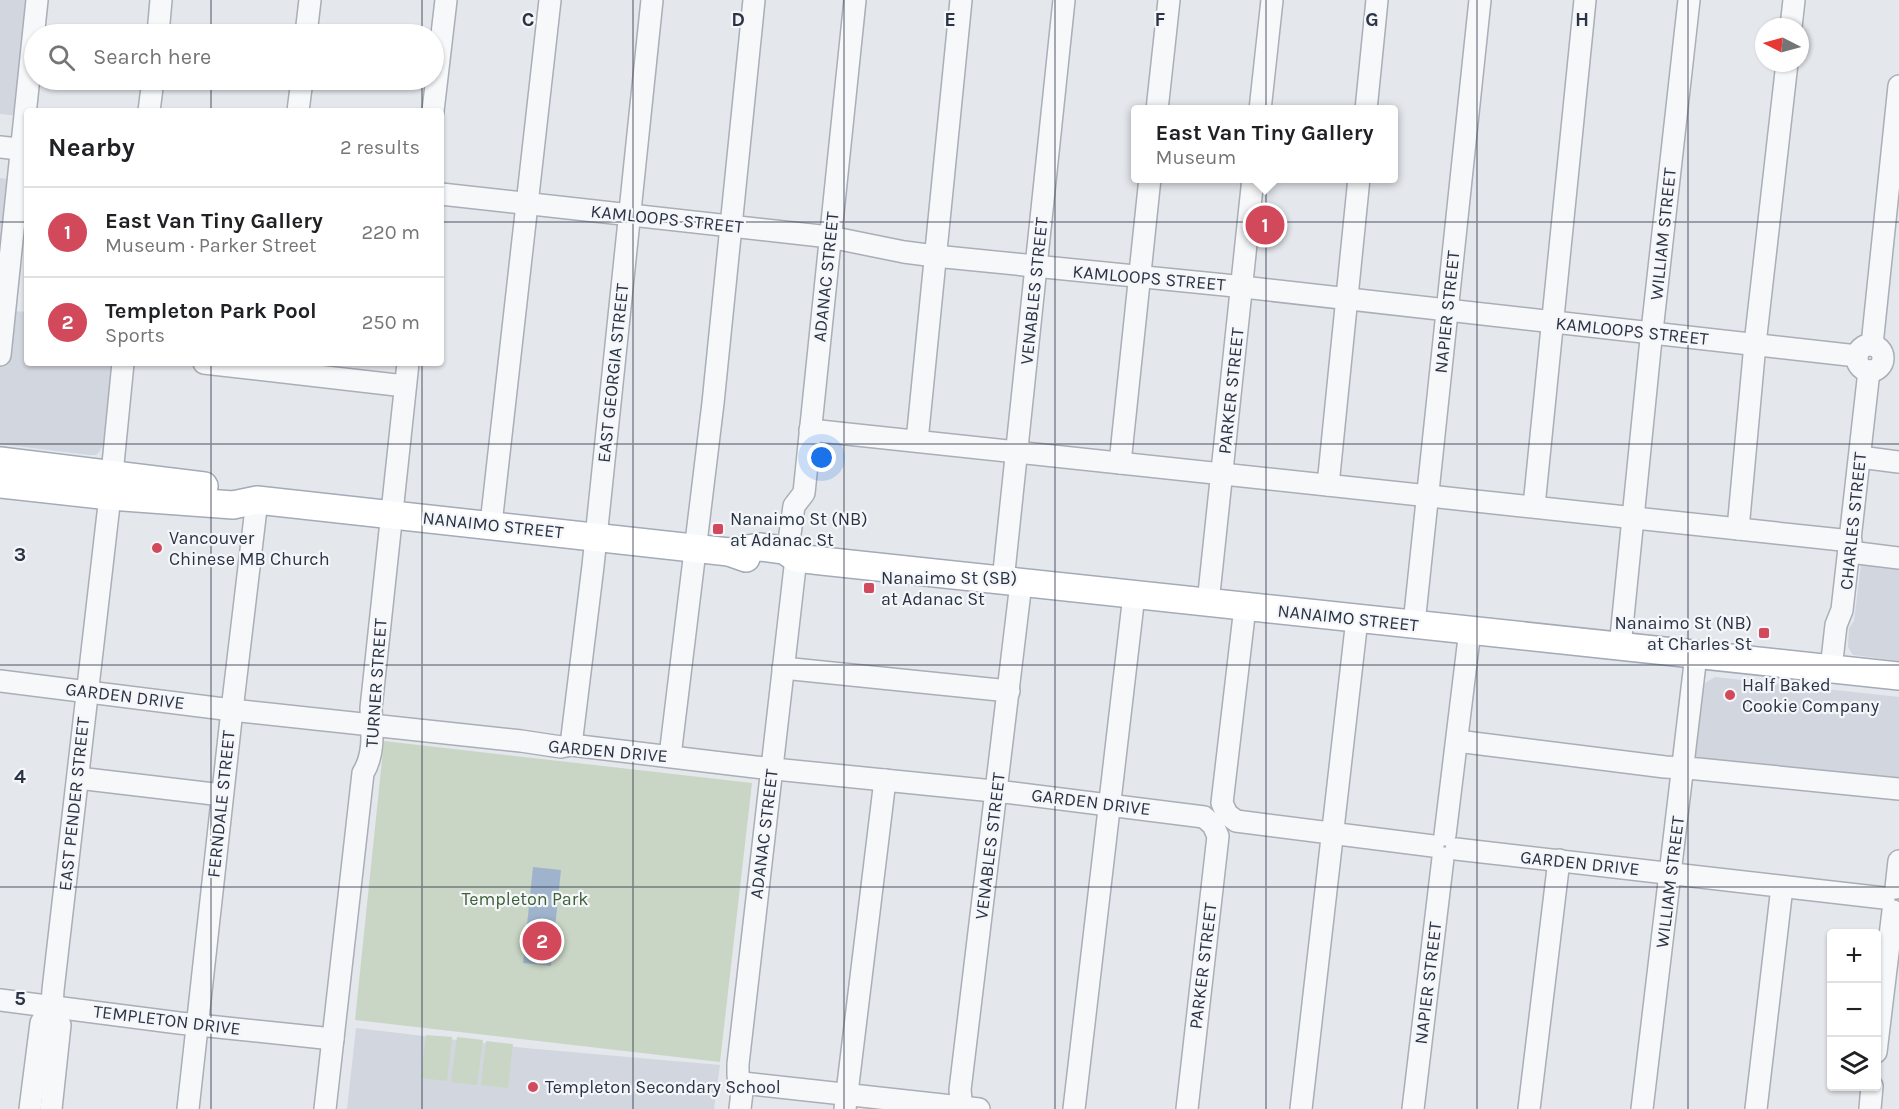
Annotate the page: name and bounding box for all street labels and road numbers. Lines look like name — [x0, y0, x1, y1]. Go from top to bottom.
street label: WILLIAM STREET — [1645, 167, 1681, 301]
street label: KAMLOOPS STREET — [590, 200, 744, 238]
street label: ADANAC STREET — [808, 211, 844, 343]
street label: VENABLES STREET — [1015, 216, 1053, 366]
street label: NAPIER STREET — [1430, 250, 1464, 374]
street label: KAMLOOPS STREET — [1072, 260, 1226, 296]
street label: EAST GEORGIA STREET — [593, 282, 633, 464]
street label: KAMLOOPS STREET — [1555, 312, 1709, 350]
street label: PARKER STREET — [1213, 327, 1249, 455]
street label: CHARLES STREET — [1835, 451, 1871, 591]
street label: NANAIMO STREET — [421, 507, 565, 543]
street label: NANAIMO STREET — [1276, 600, 1420, 636]
street label: TURNER STREET — [361, 618, 391, 748]
street label: GARDEN DRIVE — [64, 678, 186, 714]
street label: EAST PENDER STREET — [54, 716, 94, 892]
street label: FERNDALE STREET — [202, 729, 240, 879]
street label: GARDEN DRIVE — [547, 735, 669, 767]
street label: ADANAC STREET — [745, 768, 783, 900]
street label: VENABLES STREET — [970, 771, 1010, 921]
street label: GARDEN DRIVE — [1030, 784, 1152, 820]
street label: WILLIAM STREET — [1651, 815, 1689, 949]
street label: GARDEN DRIVE — [1519, 846, 1641, 880]
street label: PARKER STREET — [1184, 902, 1222, 1030]
street label: NAPIER STREET — [1410, 921, 1446, 1045]
street label: TEMPLETON DRIVE — [92, 1000, 242, 1040]

